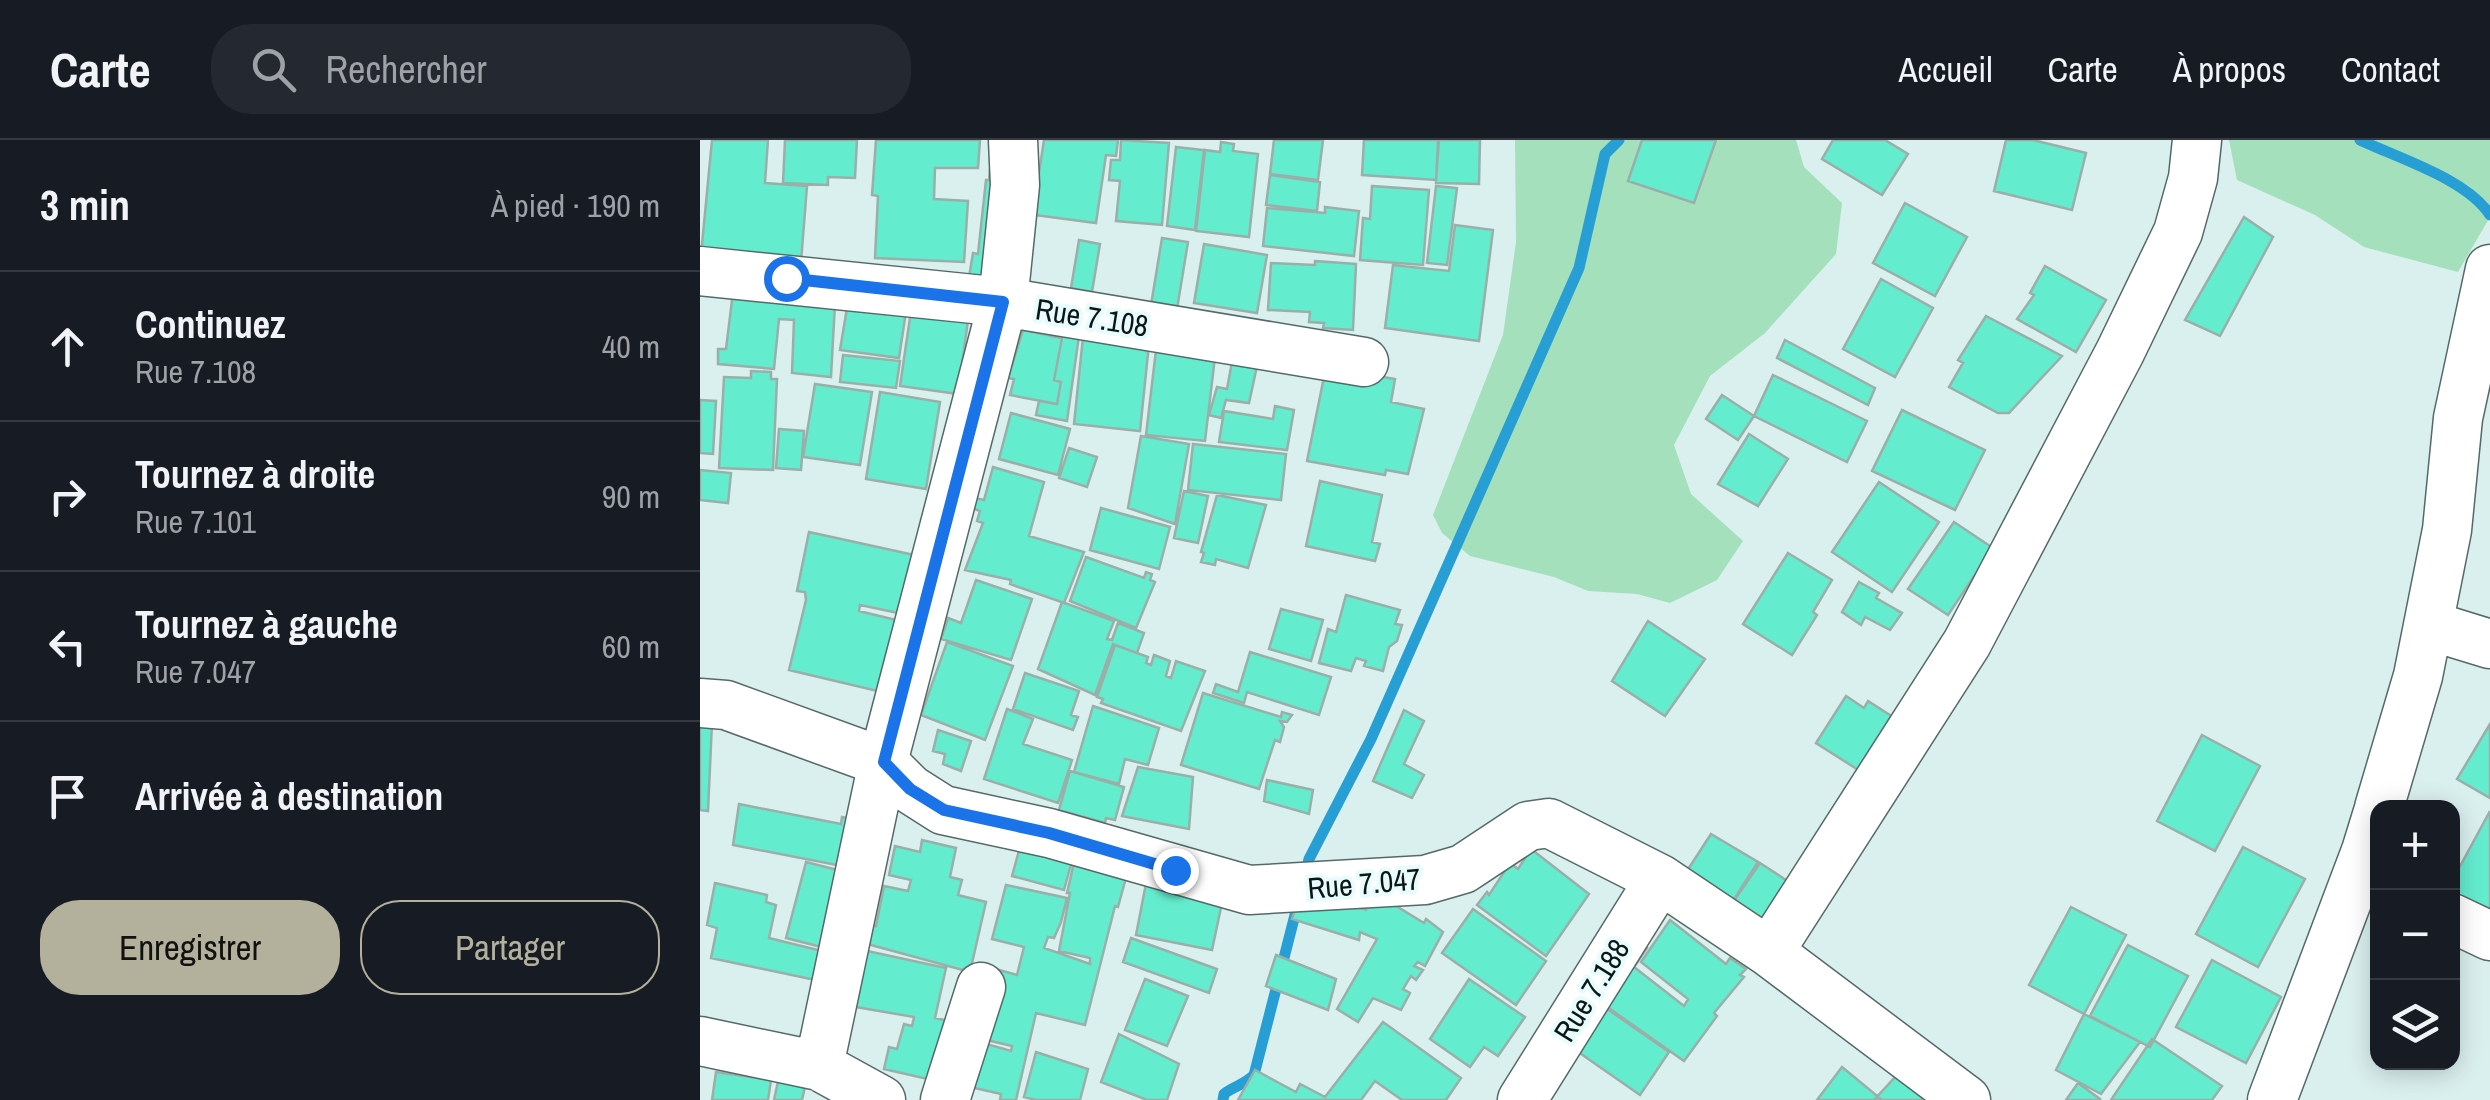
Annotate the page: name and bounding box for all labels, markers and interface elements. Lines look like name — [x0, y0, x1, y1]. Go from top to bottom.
search box — [211, 24, 911, 114]
text: Carte — [50, 37, 151, 102]
icon: search — [246, 42, 301, 97]
text: Rechercher — [326, 44, 487, 95]
text: Accueil — [1898, 46, 1993, 93]
text: Carte — [2048, 46, 2118, 93]
text: À propos — [2173, 46, 2286, 93]
text: Contact — [2341, 46, 2440, 93]
text: 3 min — [40, 177, 130, 233]
text: À pied · 190 m — [491, 184, 660, 227]
route start — [764, 256, 810, 302]
street label: Rue 7.108 — [1033, 288, 1151, 346]
text: Continuez — [135, 299, 286, 350]
icon: ahead — [40, 319, 95, 374]
text: 40 m — [602, 325, 660, 368]
text: Rue 7.108 — [135, 350, 256, 393]
text: Tournez à droite — [135, 449, 375, 500]
icon: right — [40, 469, 95, 524]
text: 90 m — [602, 475, 660, 518]
text: Rue 7.101 — [135, 500, 256, 543]
text: Tournez à gauche — [135, 599, 398, 650]
icon: left — [40, 619, 95, 674]
text: 60 m — [602, 625, 660, 668]
text: Rue 7.047 — [135, 650, 256, 693]
icon: arrive — [40, 769, 95, 824]
text: Arrivée à destination — [135, 771, 443, 822]
map controls — [2370, 800, 2460, 1070]
button: + — [2370, 800, 2460, 890]
route end — [1153, 848, 1199, 894]
street label: Rue 7.047 — [1306, 858, 1422, 908]
button: − — [2370, 890, 2460, 980]
button: Enregistrer — [40, 900, 340, 995]
button: Partager — [360, 900, 660, 995]
street label: Rue 7.188 — [1544, 931, 1638, 1049]
button: layers — [2370, 980, 2460, 1070]

